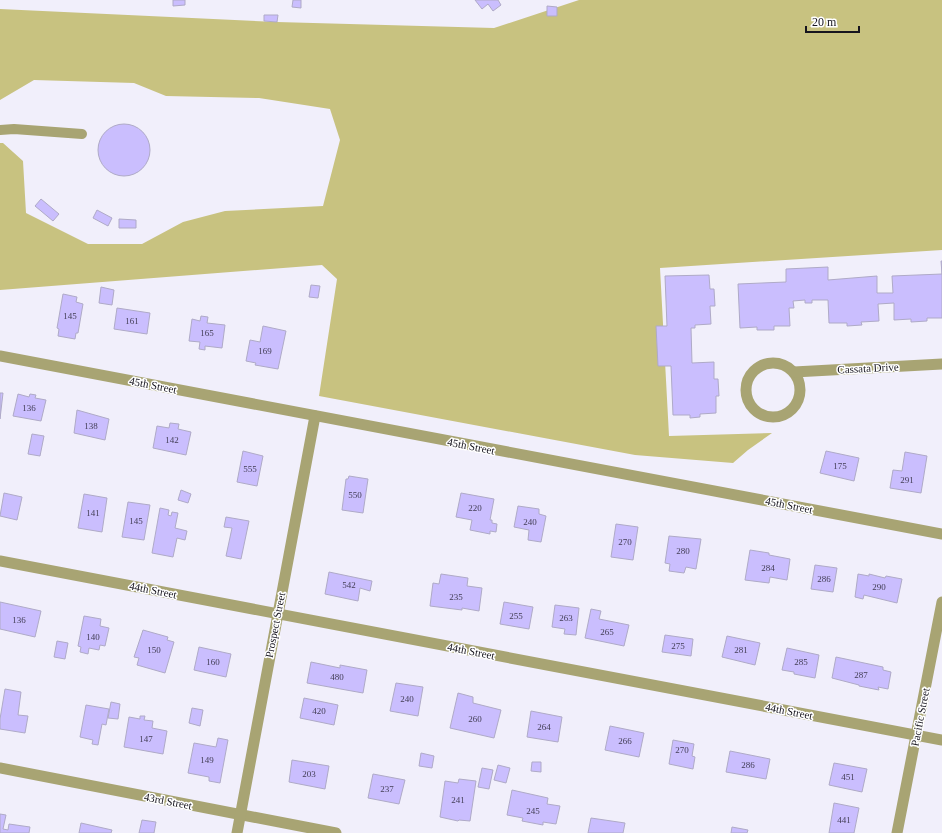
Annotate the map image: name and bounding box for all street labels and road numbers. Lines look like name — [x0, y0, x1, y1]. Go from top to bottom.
street label: Cassata Drive — [837, 360, 899, 376]
street label: 45th Street — [128, 375, 178, 395]
street label: 45th Street — [446, 436, 496, 456]
street label: 45th Street — [764, 495, 814, 515]
street label: 44th Street — [128, 580, 178, 600]
street label: Prospect Street — [263, 591, 287, 659]
street label: 44th Street — [446, 641, 496, 661]
street label: Pacific Street — [908, 687, 932, 747]
street label: 44th Street — [764, 701, 814, 721]
street label: 43rd Street — [143, 790, 193, 812]

